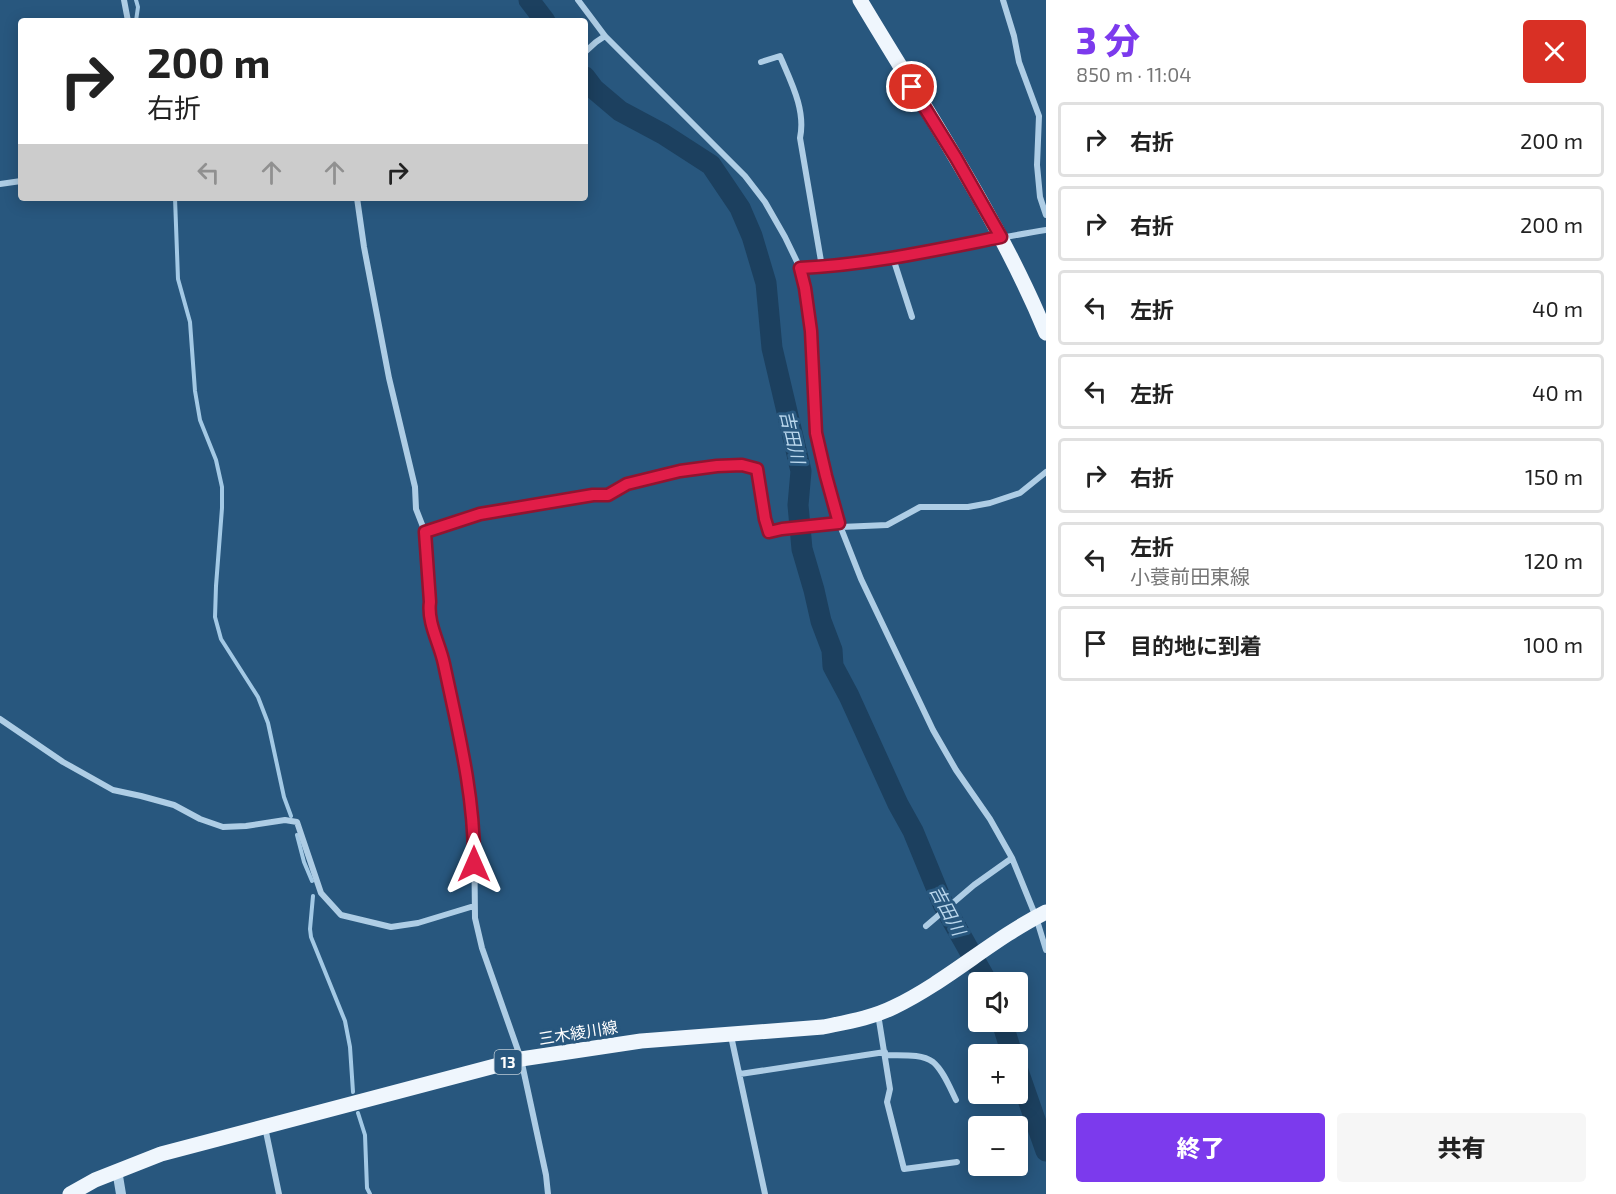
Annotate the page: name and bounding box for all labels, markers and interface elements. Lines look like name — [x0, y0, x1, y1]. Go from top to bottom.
text: 3 分 — [1076, 18, 1140, 61]
button: close — [1523, 20, 1586, 83]
text: 200 m — [147, 36, 270, 86]
icon: right — [48, 42, 126, 120]
pin — [886, 61, 937, 112]
text: 850 m · 11:04 — [1076, 62, 1192, 86]
icon: arrive — [895, 70, 928, 103]
text: 右折 — [147, 91, 201, 123]
icon: right — [1079, 123, 1112, 156]
text: 200 m — [1520, 127, 1583, 153]
text: 右折 — [1130, 128, 1174, 154]
icon: left — [192, 156, 225, 189]
icon: ahead — [255, 156, 288, 189]
icon: ahead — [318, 156, 351, 189]
icon: right — [381, 156, 414, 189]
icon: right — [1079, 207, 1112, 240]
text: 200 m — [1520, 211, 1583, 237]
text: 右折 — [1130, 212, 1174, 238]
icon: left — [1079, 291, 1112, 324]
text: 40 m — [1532, 295, 1583, 321]
text: 左折 — [1130, 296, 1174, 322]
icon: left — [1079, 375, 1112, 408]
text: 40 m — [1532, 379, 1583, 405]
text: 左折 — [1130, 380, 1174, 406]
water label: 吉田川 — [776, 408, 810, 468]
icon: right — [1079, 459, 1112, 492]
text: 150 m — [1525, 463, 1583, 489]
text: 右折 — [1130, 464, 1174, 490]
text: 左折 — [1130, 533, 1174, 559]
icon: left — [1079, 543, 1112, 576]
text: 120 m — [1524, 547, 1583, 573]
text: 小蓑前田東線 — [1130, 564, 1250, 588]
icon: arrive — [1079, 627, 1112, 660]
text: 100 m — [1524, 631, 1583, 657]
text: 目的地に到着 — [1130, 632, 1262, 658]
position arrow — [442, 832, 506, 896]
water label: 吉田川 — [926, 881, 971, 941]
map controls — [968, 972, 1028, 1176]
button: sound — [968, 972, 1028, 1032]
street label: 三木綾川線 — [537, 1016, 619, 1048]
button: + — [968, 1044, 1028, 1104]
road number: 13 — [494, 1050, 522, 1074]
button: 終了 — [1076, 1113, 1325, 1182]
button: 共有 — [1337, 1113, 1586, 1182]
button: − — [968, 1116, 1028, 1176]

